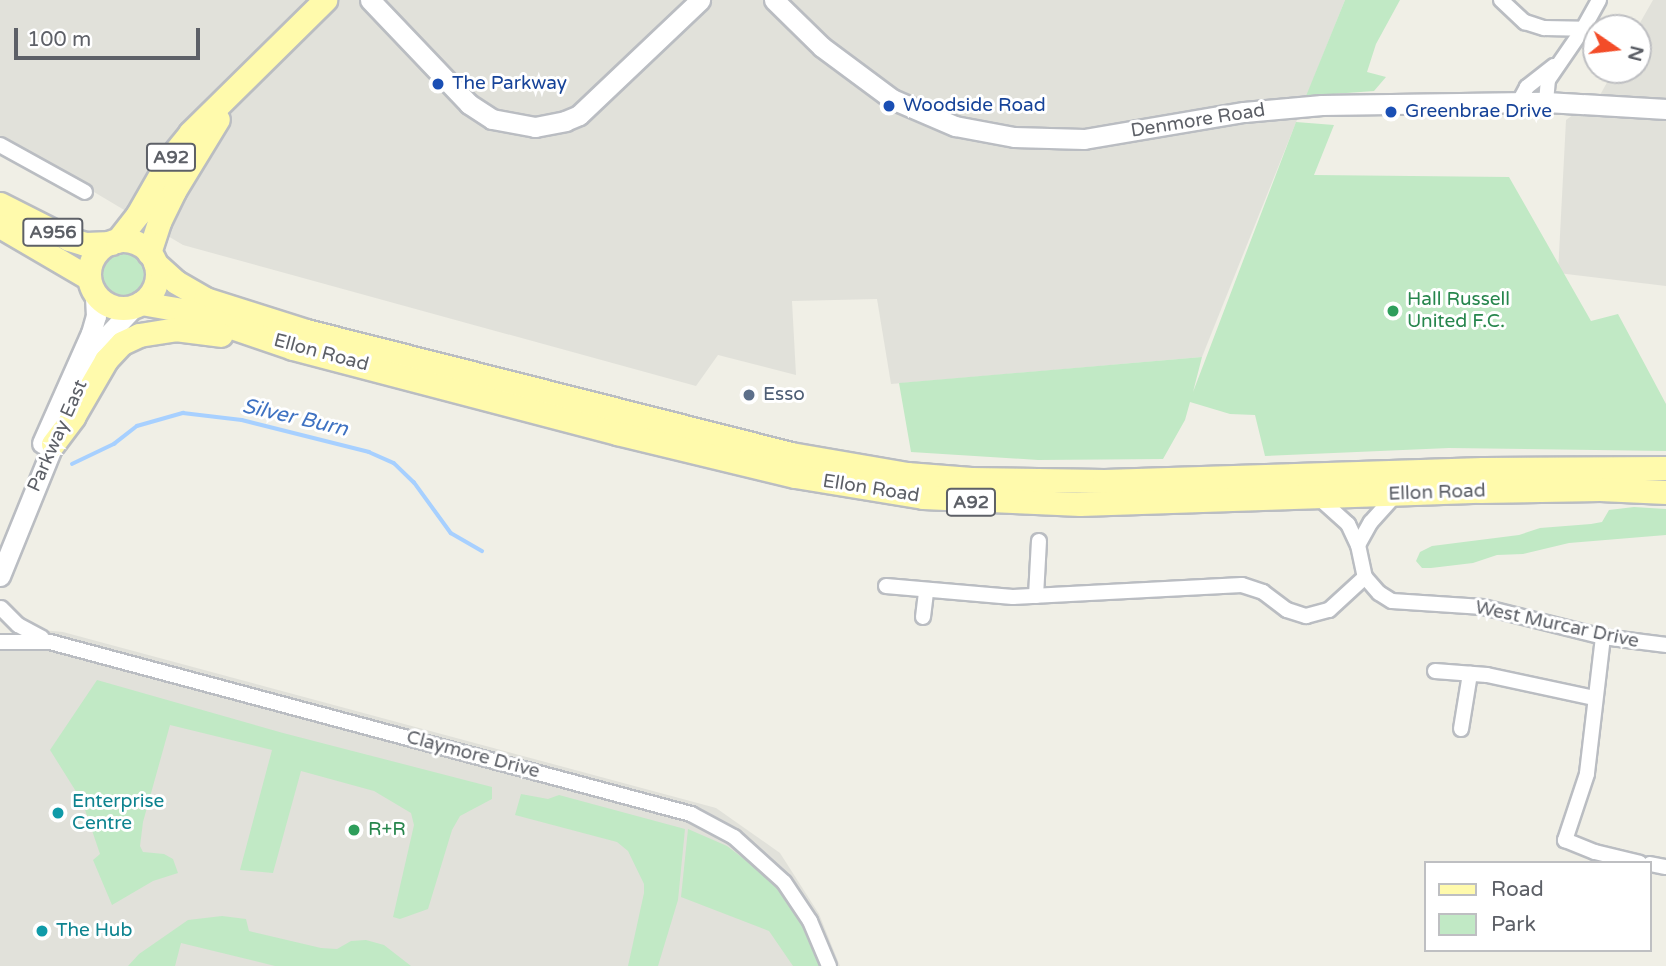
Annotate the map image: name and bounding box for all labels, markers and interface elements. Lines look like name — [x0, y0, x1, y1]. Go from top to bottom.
scale bar — [18, 14, 203, 58]
north arrow — [1582, 14, 1652, 84]
text: 100 m — [27, 27, 91, 52]
text: N — [1623, 44, 1648, 64]
place label: The Parkway — [452, 73, 567, 95]
marker: The Parkway — [430, 76, 446, 92]
place label: Woodside Road — [903, 95, 1046, 117]
marker: Woodside Road — [881, 98, 897, 114]
street label: Denmore Road — [1129, 99, 1267, 143]
place label: Greenbrae Drive — [1405, 101, 1552, 123]
marker: Greenbrae Drive — [1383, 104, 1399, 120]
road number: A92 — [145, 142, 197, 172]
road number: A956 — [22, 218, 84, 246]
place label: Hall Russell United F.C. — [1407, 289, 1510, 333]
marker: Hall Russell United F.C. — [1385, 303, 1401, 319]
street label: Ellon Road — [271, 329, 371, 377]
street label: Parkway East — [23, 376, 93, 496]
place label: Esso — [763, 384, 805, 406]
marker: Esso — [741, 387, 757, 403]
water label: Silver Burn — [240, 394, 350, 442]
street label: Ellon Road — [821, 470, 921, 508]
street label: Ellon Road — [1388, 480, 1486, 506]
road number: A92 — [945, 488, 997, 516]
street label: West Murcar Drive — [1473, 597, 1641, 653]
street label: Claymore Drive — [404, 726, 542, 784]
place label: Enterprise Centre — [72, 791, 164, 835]
marker: Enterprise Centre — [50, 805, 66, 821]
place label: R+R — [368, 819, 406, 841]
marker: R+R — [346, 822, 362, 838]
legend — [1424, 861, 1652, 952]
text: Road — [1491, 877, 1544, 902]
text: Park — [1491, 912, 1536, 937]
place label: The Hub — [56, 920, 132, 942]
marker: The Hub — [34, 923, 50, 939]

